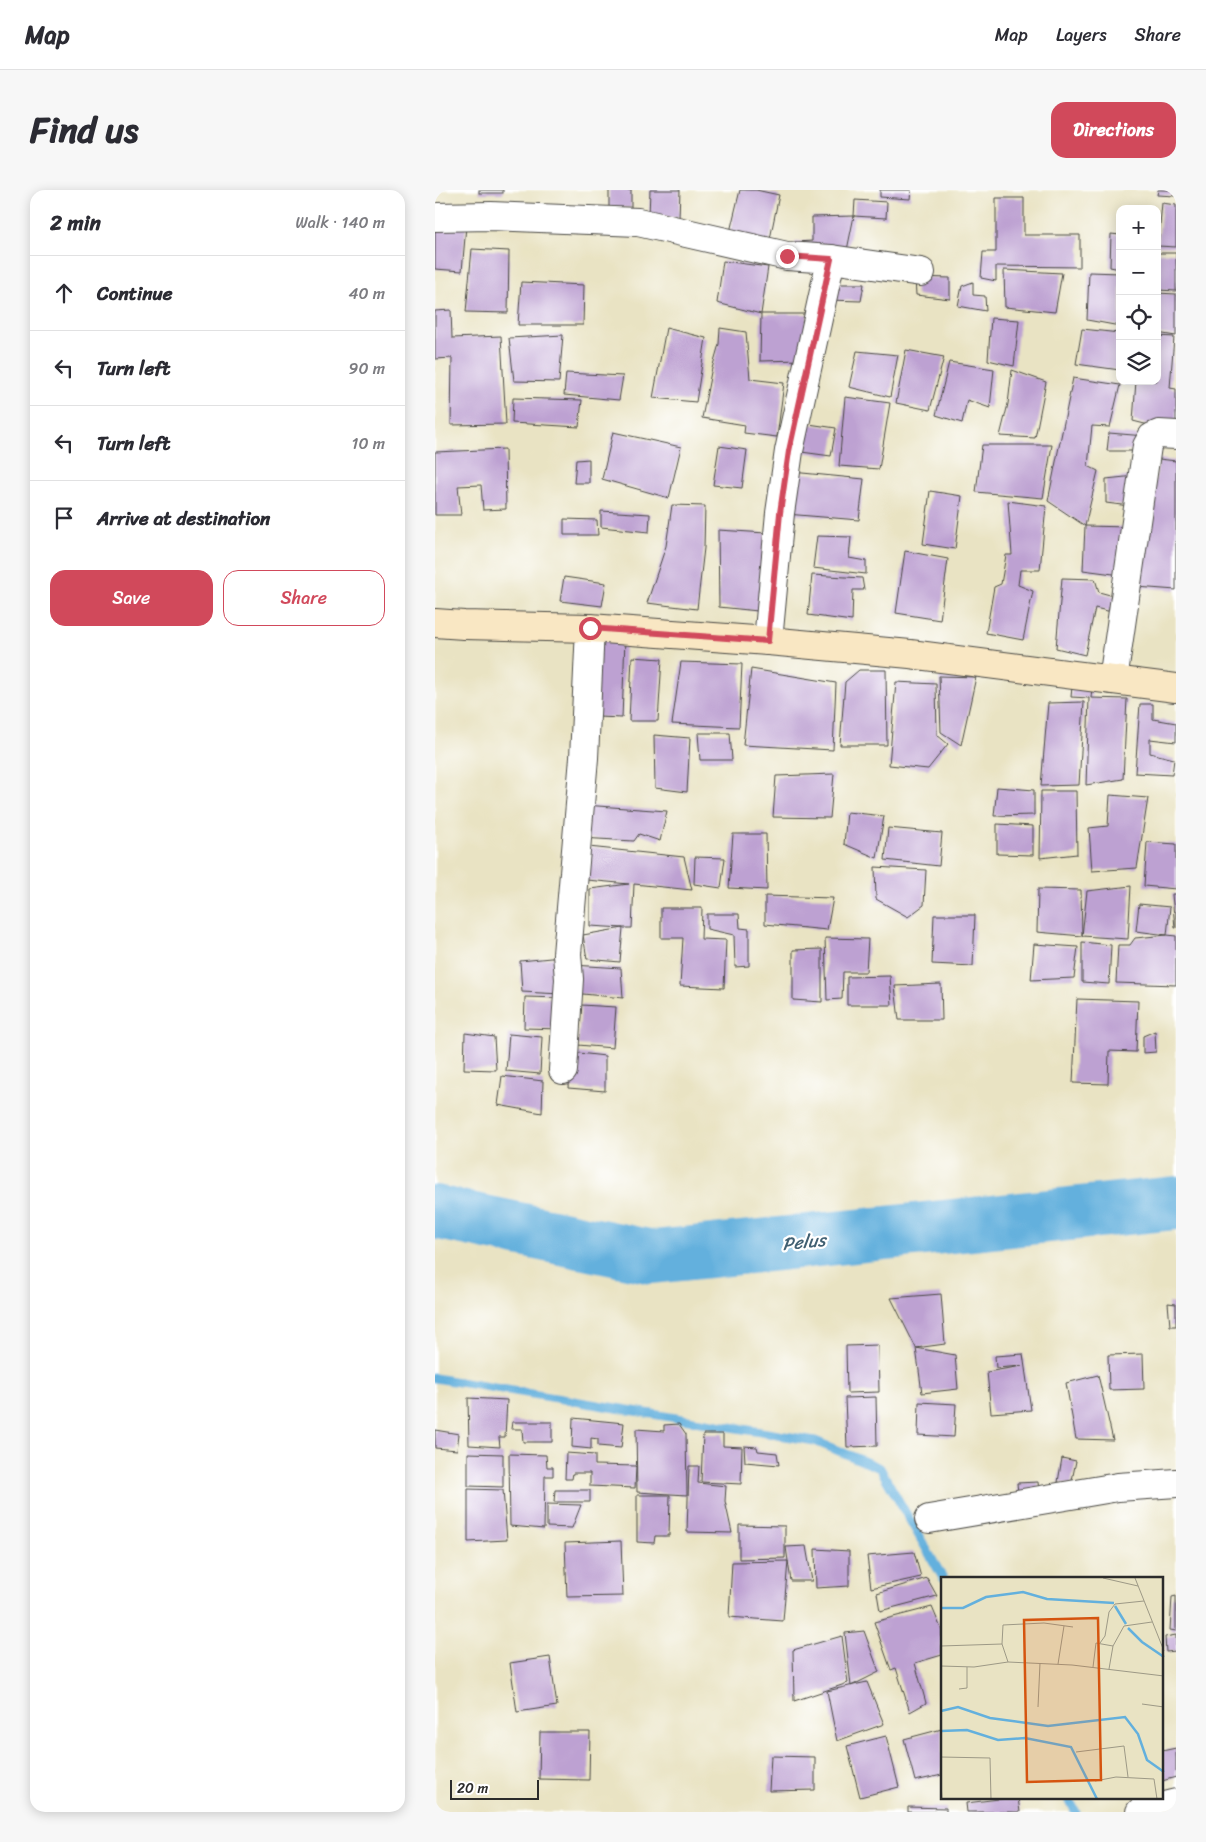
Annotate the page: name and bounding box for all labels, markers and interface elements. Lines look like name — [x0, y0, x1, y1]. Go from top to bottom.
text: Map — [25, 14, 69, 56]
text: Map — [995, 19, 1028, 51]
text: Layers — [1056, 19, 1107, 51]
text: Share — [1135, 19, 1181, 51]
text: Find us — [30, 99, 138, 161]
button: Directions — [1051, 102, 1176, 158]
text: 2 min — [50, 204, 101, 242]
map controls — [1116, 205, 1161, 385]
button: + — [1116, 205, 1161, 250]
text: Walk · 140 m — [296, 208, 385, 237]
route end — [776, 245, 799, 268]
button: − — [1116, 250, 1161, 295]
text: Continue — [97, 277, 173, 310]
icon: ahead — [50, 279, 78, 307]
text: 40 m — [348, 279, 385, 308]
button: locate — [1116, 295, 1161, 340]
button: layers — [1116, 340, 1161, 385]
text: Turn left — [97, 352, 170, 385]
icon: left — [50, 354, 78, 382]
text: 90 m — [349, 354, 385, 383]
text: Turn left — [97, 427, 170, 460]
icon: left — [50, 429, 78, 457]
text: 10 m — [352, 429, 385, 458]
text: Arrive at destination — [97, 502, 270, 535]
icon: arrive — [50, 504, 78, 532]
button: Save — [50, 570, 213, 626]
button: Share — [223, 570, 385, 626]
route start — [579, 617, 602, 640]
water label: Pelus — [781, 1224, 829, 1260]
inset map — [941, 1577, 1163, 1800]
text: 20 m — [457, 1776, 488, 1801]
scale bar — [450, 1777, 539, 1800]

